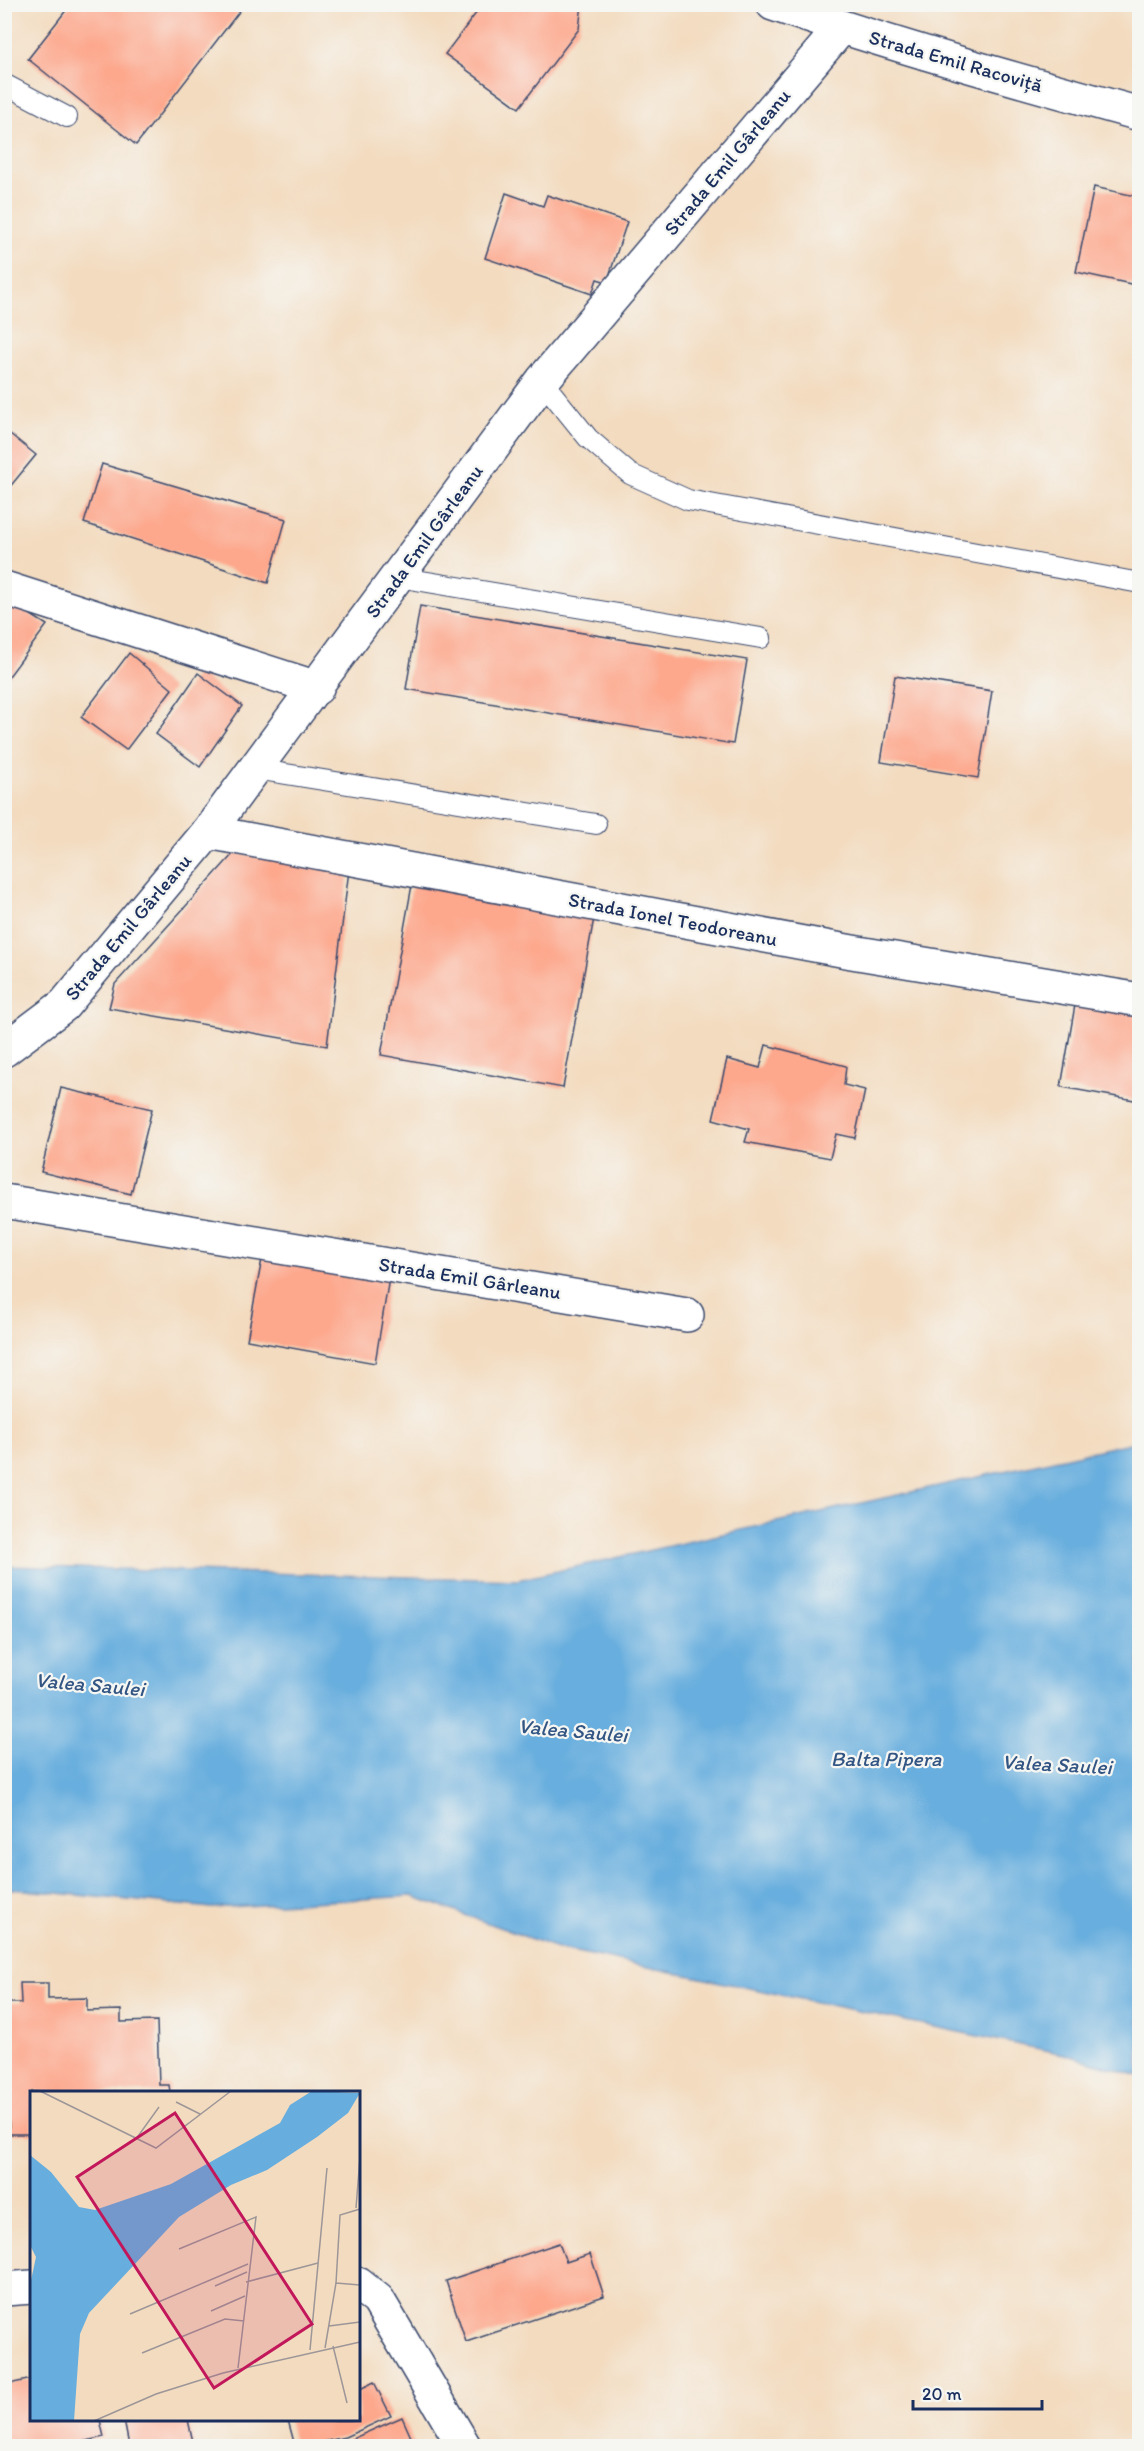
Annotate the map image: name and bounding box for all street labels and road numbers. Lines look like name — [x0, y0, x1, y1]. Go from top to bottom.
street label: Strada Emil Racoviță — [866, 25, 1046, 97]
street label: Strada Emil Gârleanu — [659, 84, 795, 240]
street label: Strada Emil Gârleanu — [360, 460, 488, 622]
street label: Strada Emil Gârleanu — [60, 849, 196, 1005]
street label: Strada Ionel Teodoreanu — [567, 887, 779, 951]
street label: Strada Emil Gârleanu — [377, 1252, 563, 1304]

